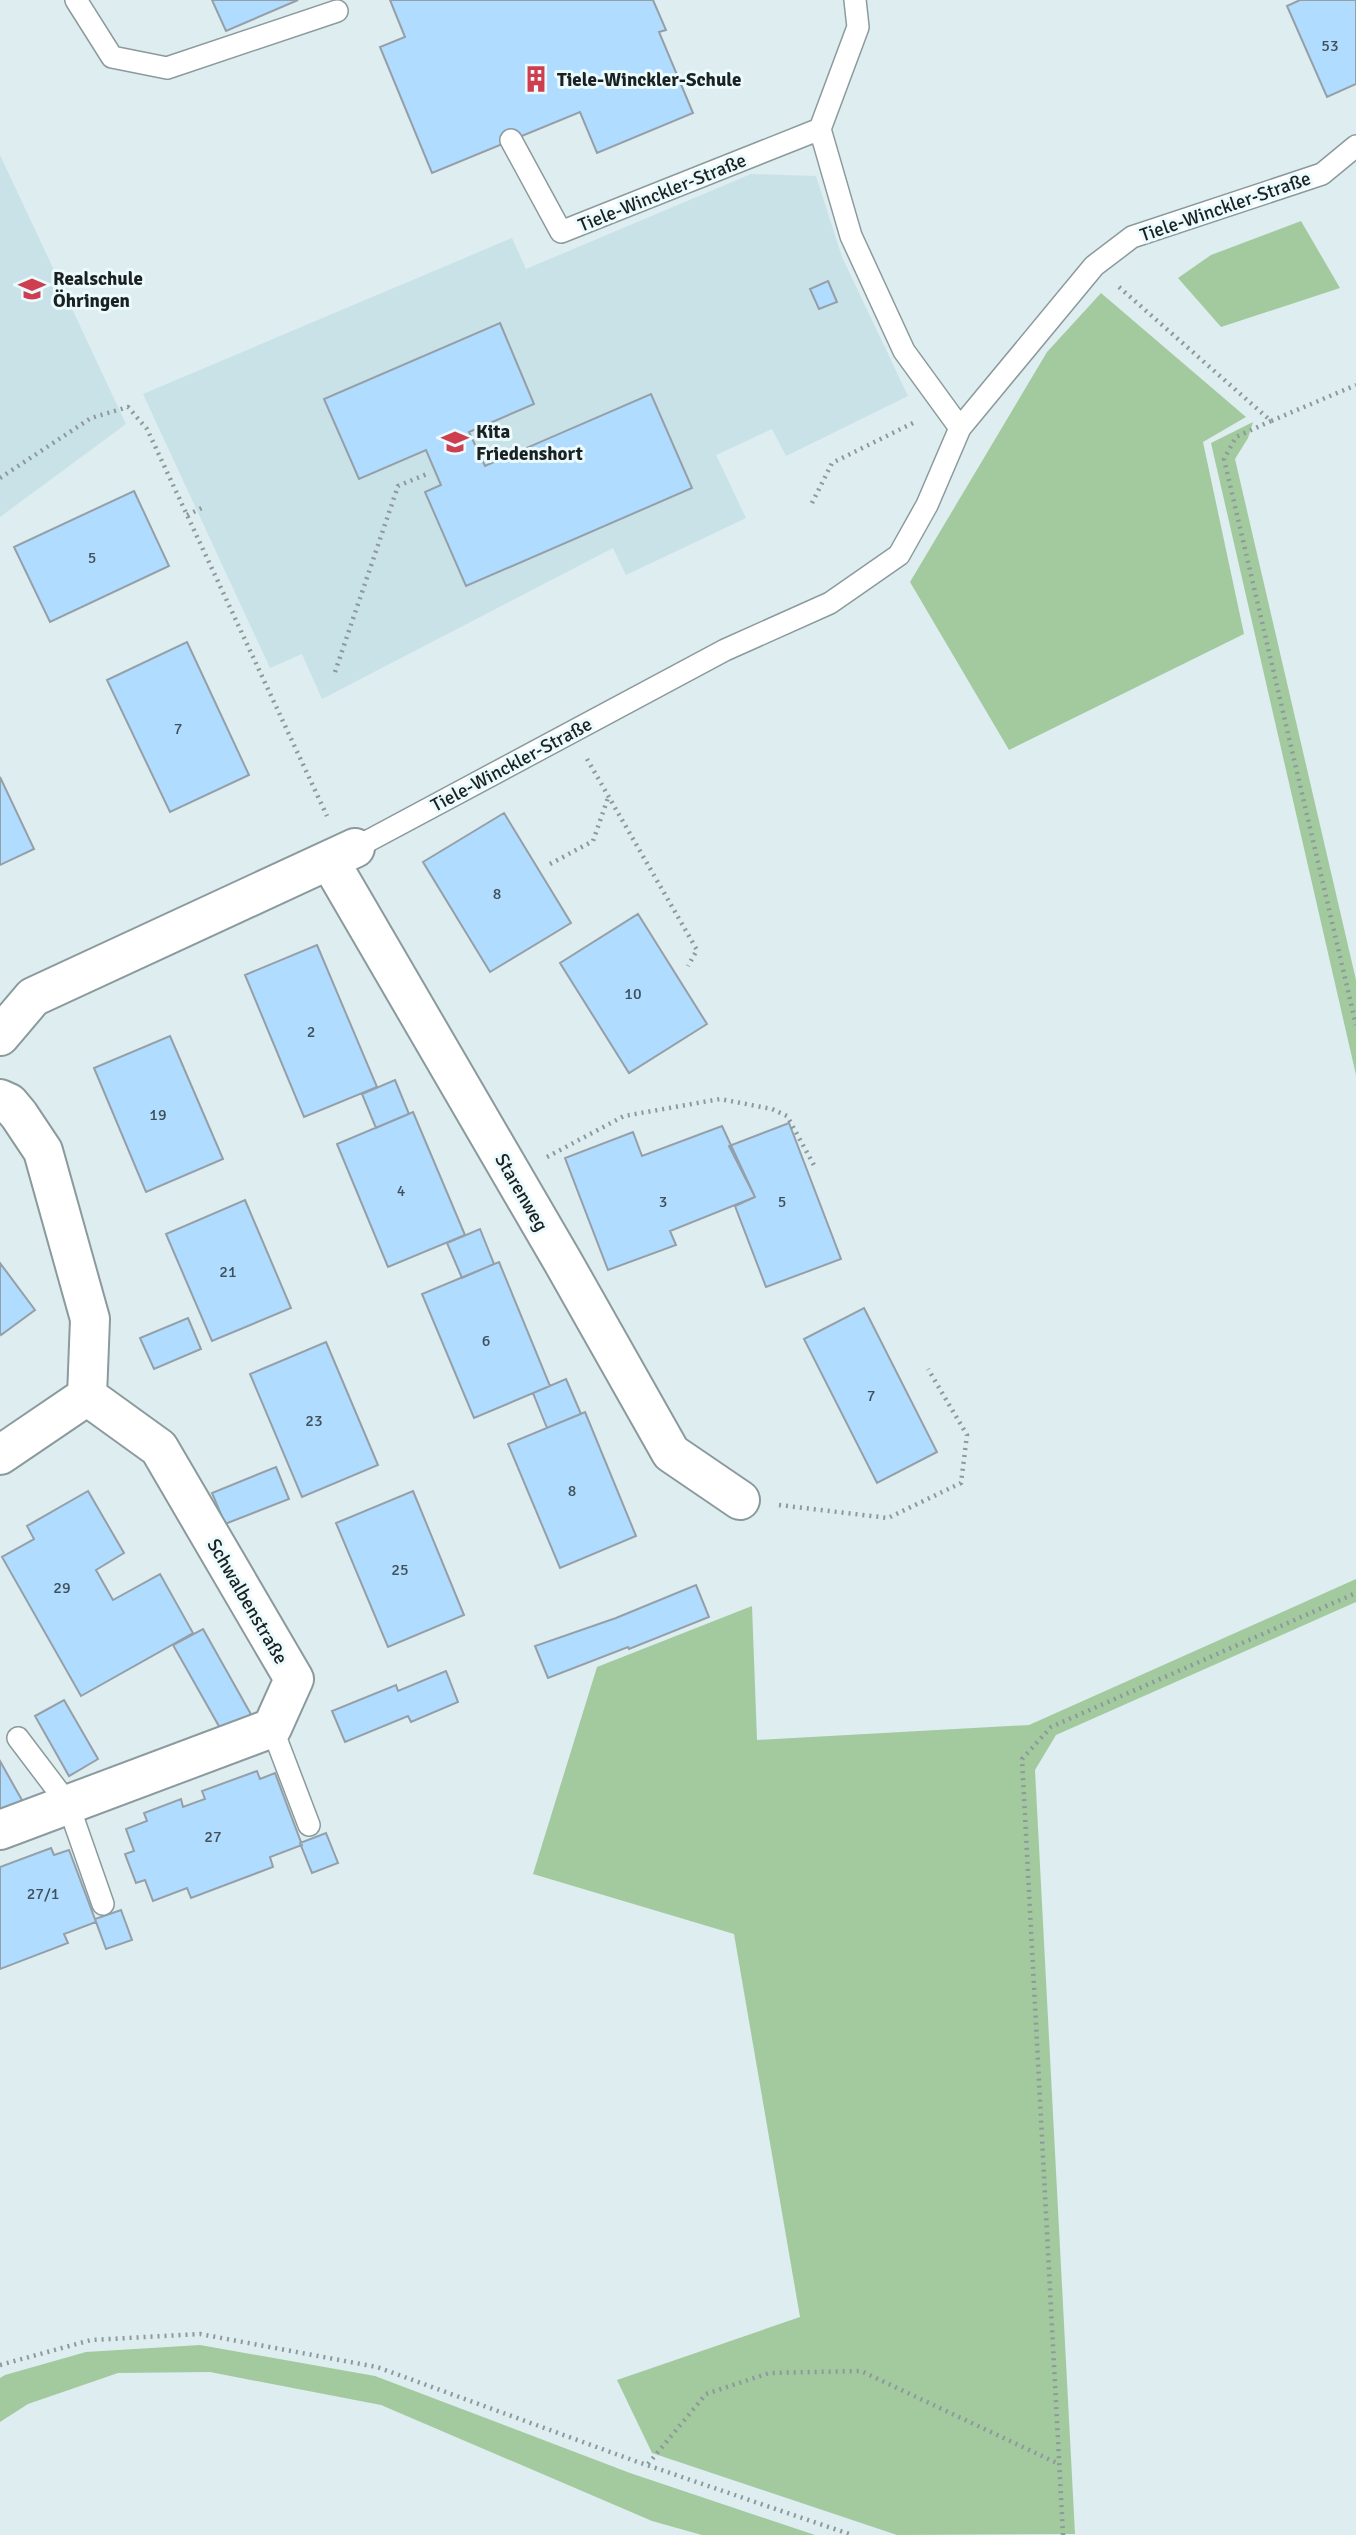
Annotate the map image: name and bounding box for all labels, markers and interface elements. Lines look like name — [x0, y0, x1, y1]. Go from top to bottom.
house number: 53 — [1321, 36, 1339, 56]
building icon: Tiele-Winckler-Schule — [521, 64, 551, 94]
place label: Tiele-Winckler-Schule — [557, 68, 742, 92]
street label: Tiele-Winckler-Straße — [575, 148, 750, 238]
street label: Tiele-Winckler-Straße — [1137, 166, 1314, 247]
place label: Realschule Öhringen — [53, 267, 143, 313]
school or university icon: Realschule Öhringen — [17, 274, 47, 304]
place label: Kita Friedenshort — [476, 420, 583, 466]
school or university icon: Kita Friedenshort — [440, 427, 470, 457]
house number: 5 — [88, 548, 96, 568]
street label: Tiele-Winckler-Straße — [427, 712, 596, 818]
house number: 7 — [174, 719, 182, 739]
house number: 8 — [493, 884, 501, 904]
house number: 10 — [624, 984, 642, 1004]
house number: 2 — [307, 1022, 315, 1042]
house number: 19 — [149, 1105, 167, 1125]
street label: Starenweg — [489, 1149, 553, 1236]
house number: 4 — [397, 1181, 406, 1201]
house number: 3 — [659, 1192, 667, 1212]
house number: 5 — [778, 1192, 786, 1212]
house number: 21 — [219, 1262, 237, 1282]
house number: 6 — [482, 1331, 490, 1351]
house number: 7 — [867, 1386, 875, 1406]
house number: 23 — [305, 1411, 323, 1431]
house number: 8 — [568, 1481, 576, 1501]
street label: Schwalbenstraße — [201, 1534, 293, 1669]
house number: 25 — [391, 1560, 409, 1580]
house number: 29 — [53, 1578, 71, 1598]
house number: 27 — [204, 1827, 222, 1847]
house number: 27/1 — [27, 1884, 59, 1904]

